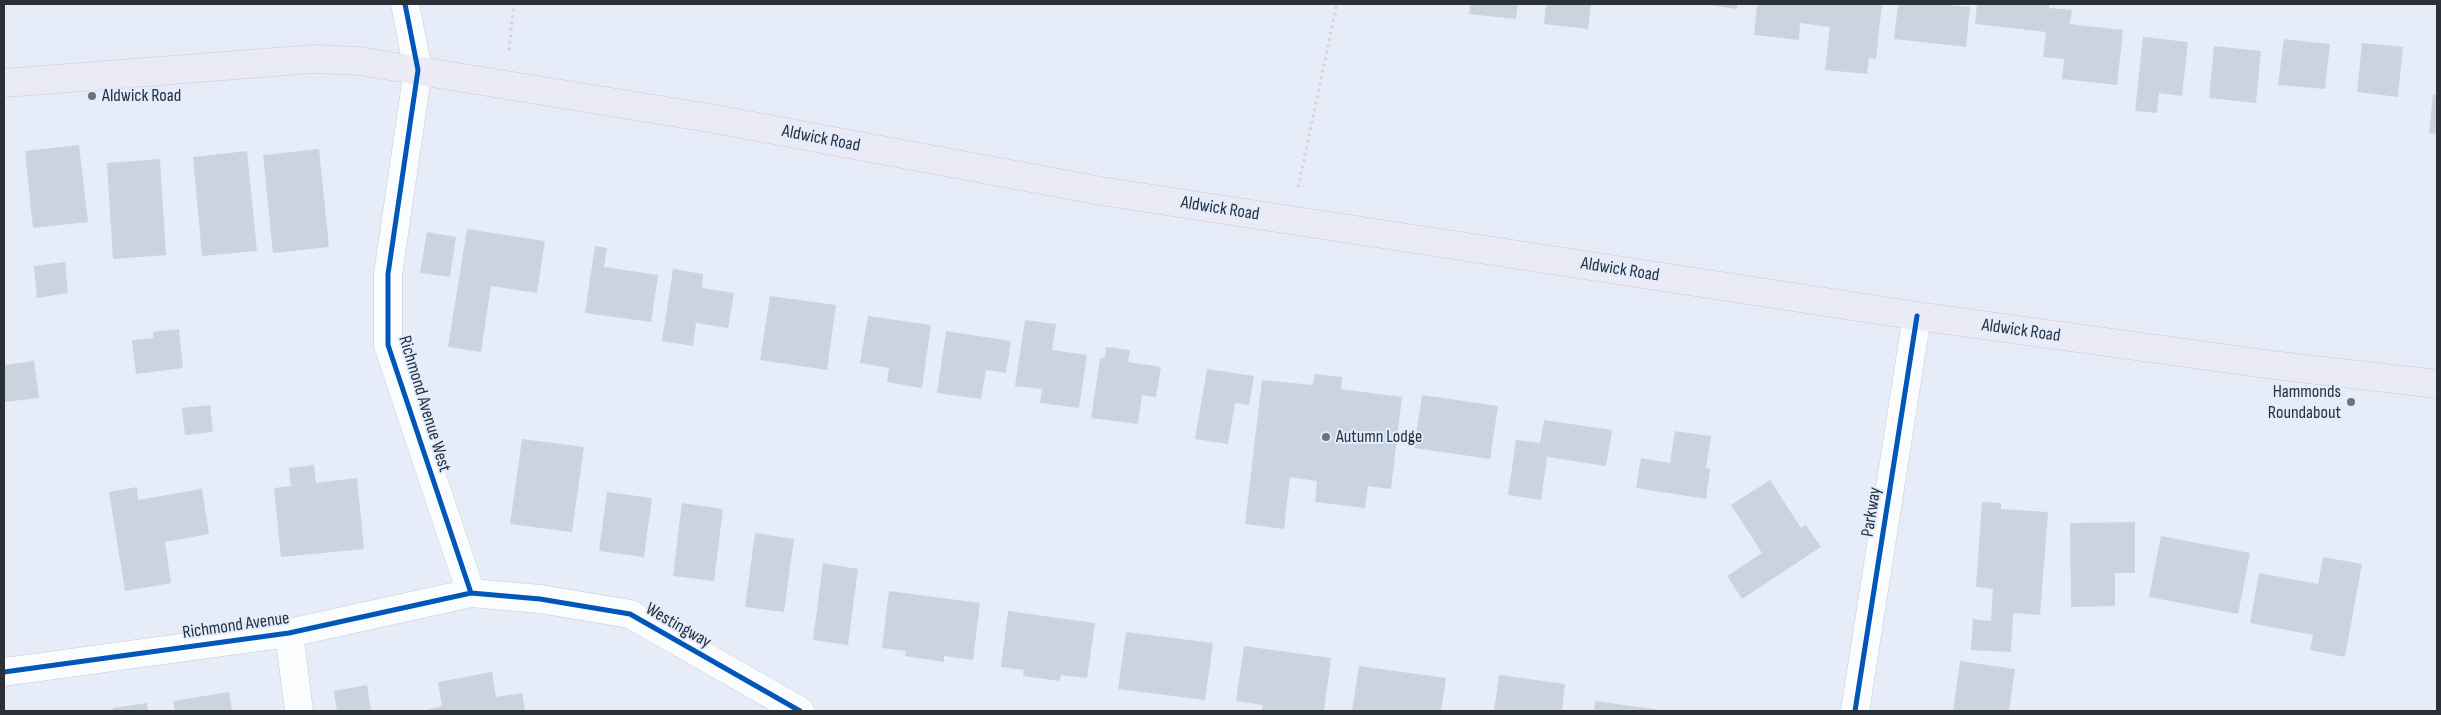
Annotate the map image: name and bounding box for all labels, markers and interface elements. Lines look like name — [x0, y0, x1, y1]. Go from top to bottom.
place label: Aldwick Road — [102, 85, 181, 107]
marker: Aldwick Road — [86, 90, 98, 102]
street label: Aldwick Road — [780, 121, 862, 157]
street label: Aldwick Road — [1179, 192, 1261, 226]
street label: Aldwick Road — [1579, 253, 1661, 287]
street label: Aldwick Road — [1980, 315, 2062, 347]
street label: Richmond Avenue West — [393, 333, 455, 475]
place label: Hammonds Roundabout — [2268, 381, 2341, 424]
marker: Hammonds Roundabout — [2345, 396, 2357, 408]
place label: Autumn Lodge — [1336, 426, 1422, 448]
marker: Autumn Lodge — [1320, 431, 1332, 443]
street label: Parkway — [1857, 486, 1887, 538]
street label: Westingway — [641, 599, 715, 653]
street label: Richmond Avenue — [181, 608, 291, 644]

